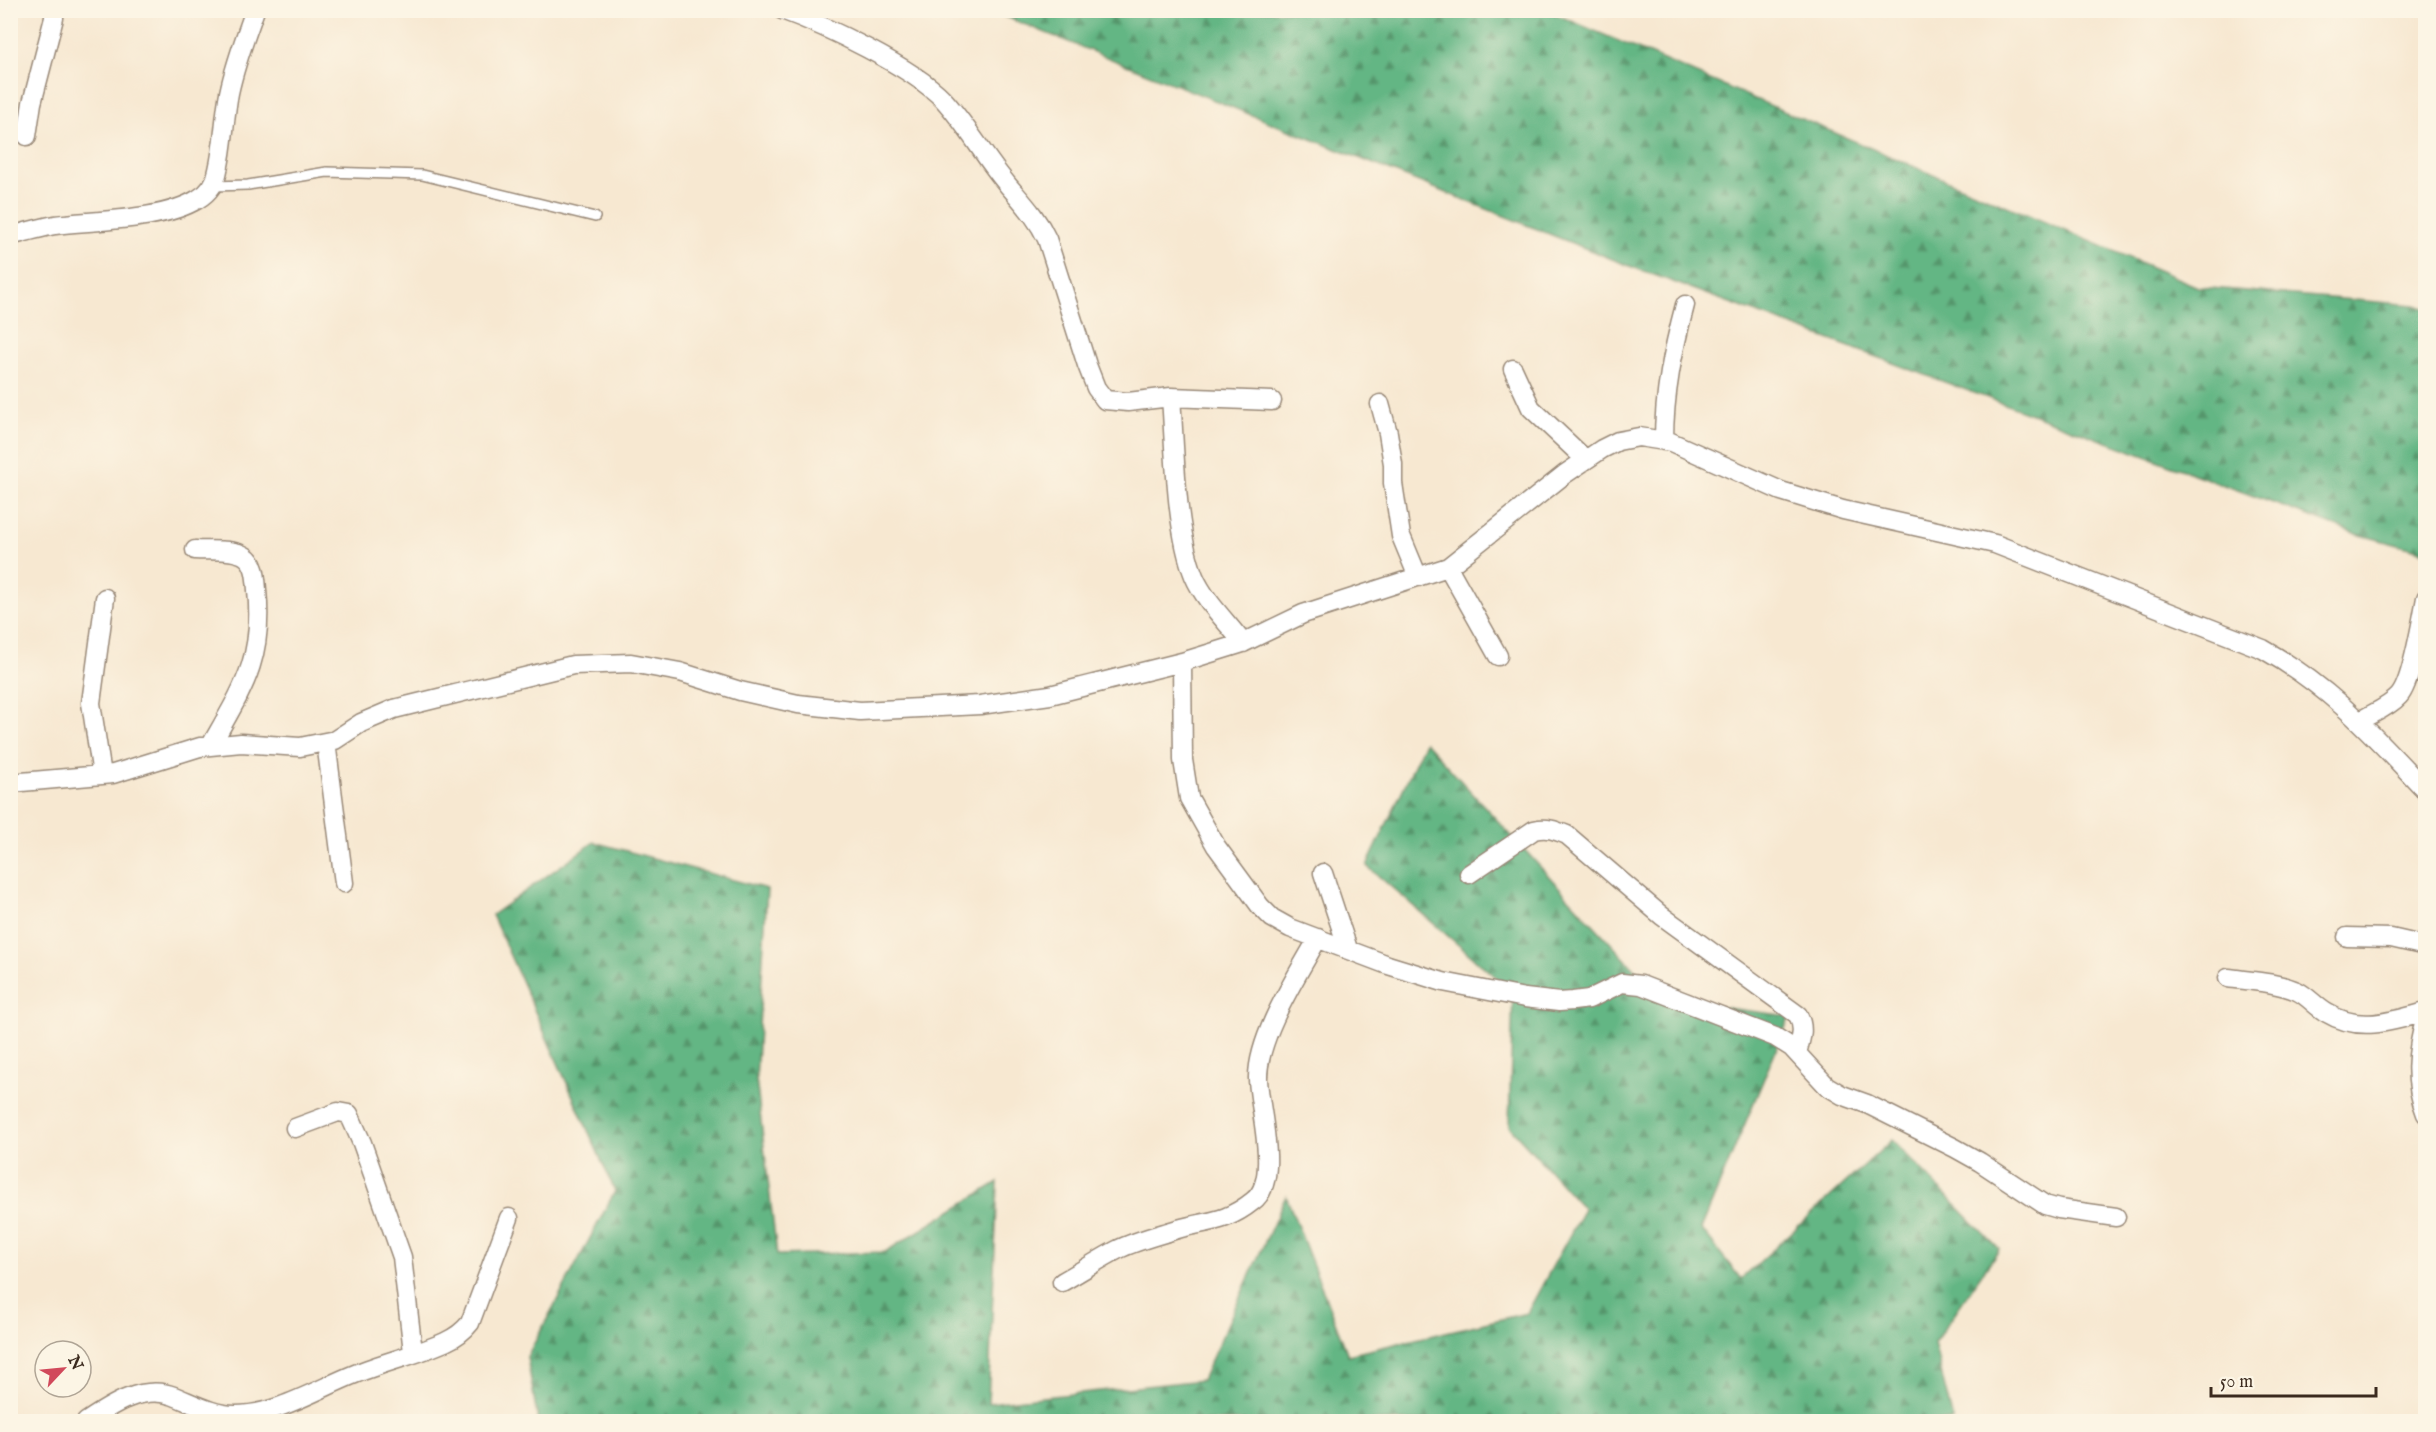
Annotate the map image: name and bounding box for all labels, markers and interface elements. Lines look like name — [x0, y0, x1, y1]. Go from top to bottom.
north arrow — [33, 1339, 93, 1399]
text: N — [62, 1352, 87, 1374]
scale bar — [2211, 1360, 2376, 1398]
text: 50 m — [2220, 1371, 2253, 1394]

